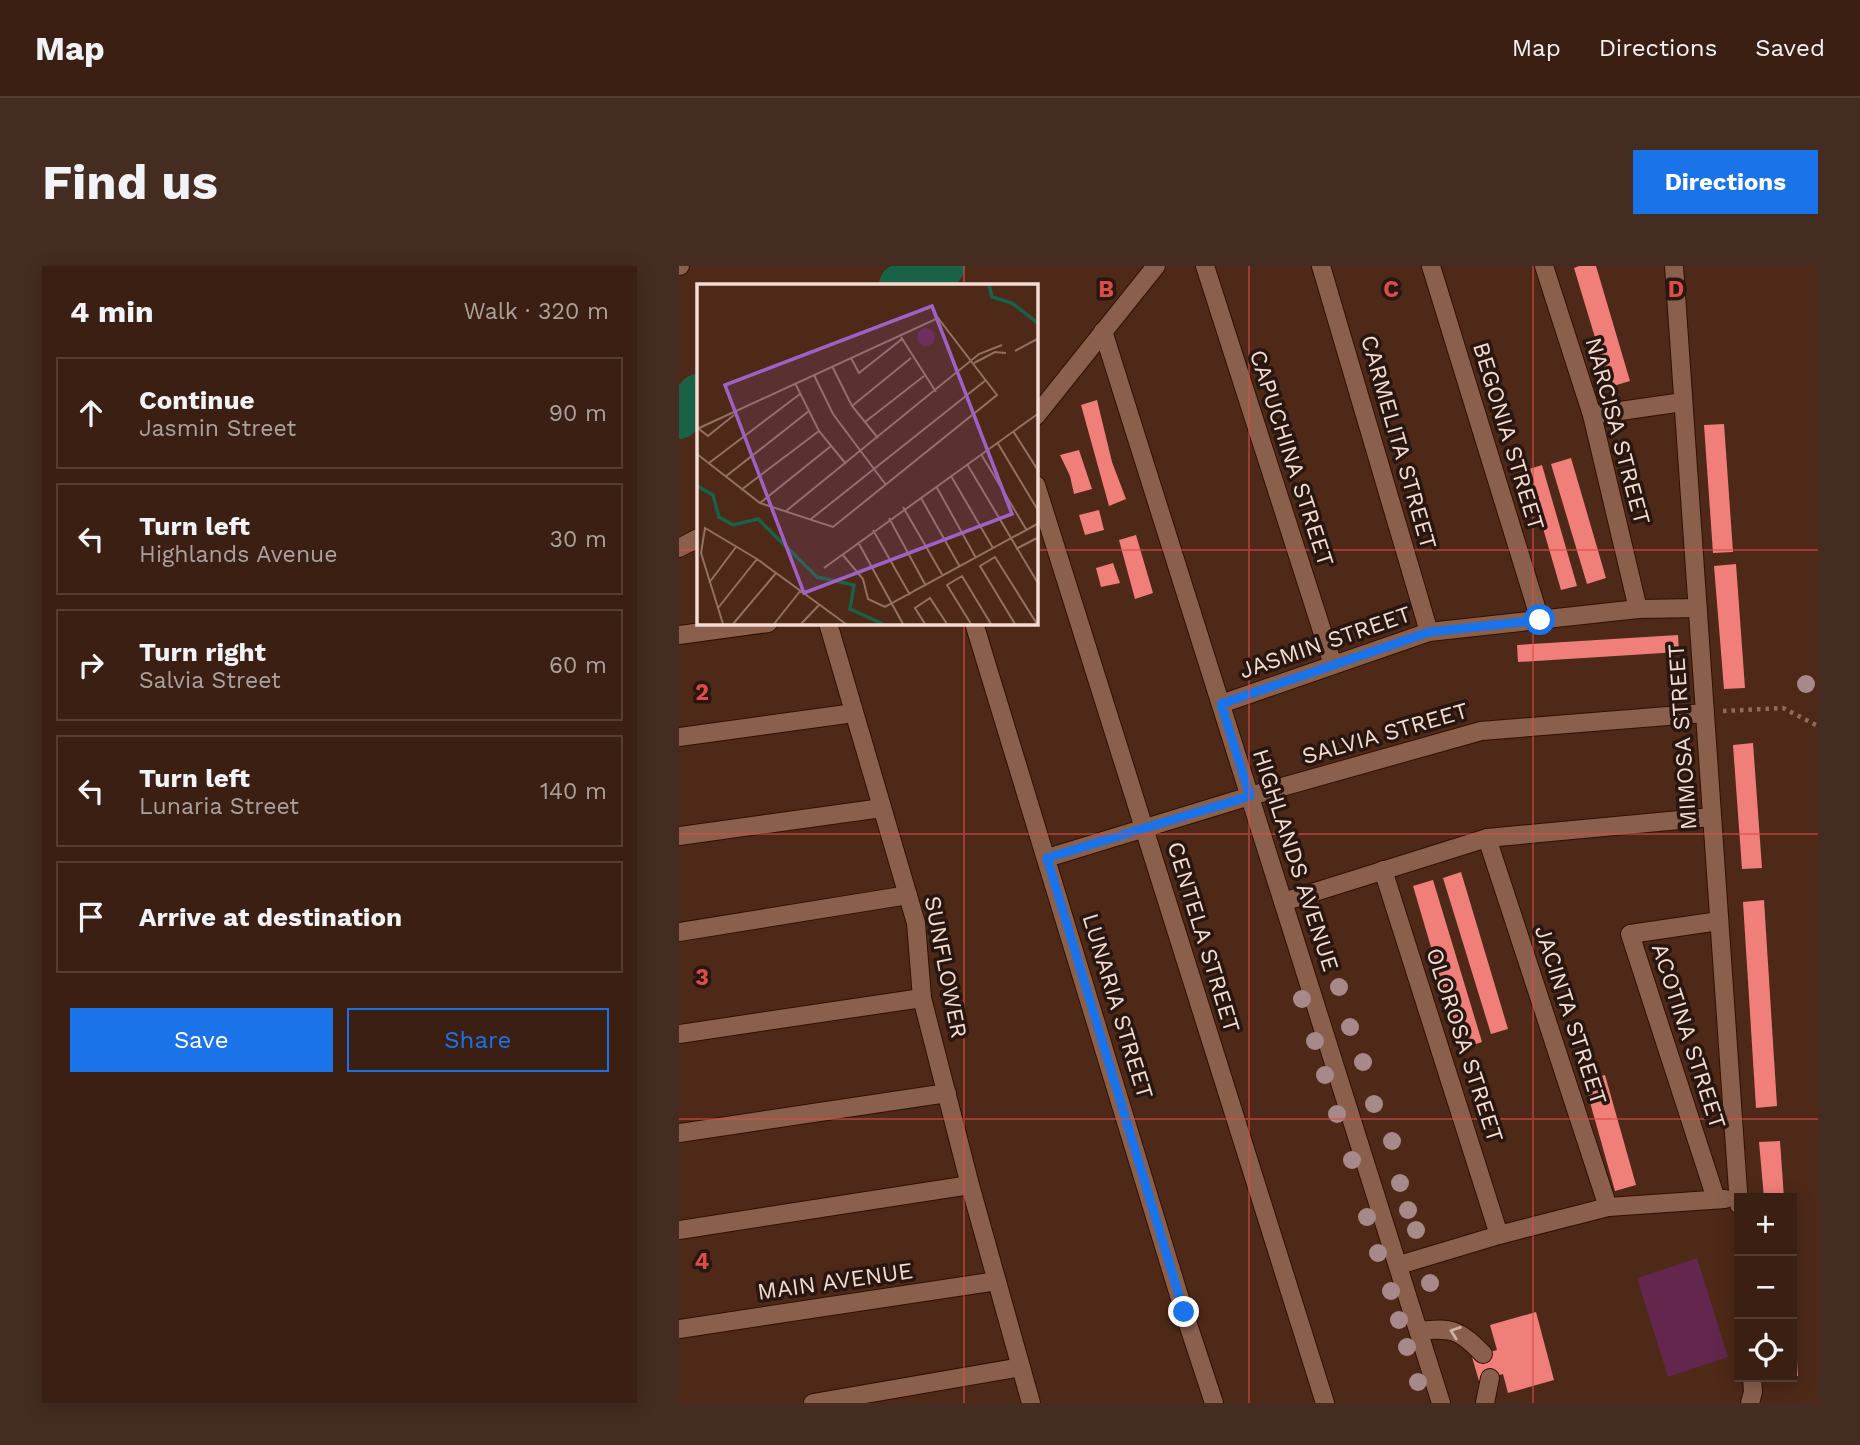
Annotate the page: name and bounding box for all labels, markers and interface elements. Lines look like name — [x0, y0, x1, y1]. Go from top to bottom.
text: Map — [35, 29, 105, 68]
text: Map — [1512, 34, 1561, 62]
text: Directions — [1599, 34, 1717, 62]
text: Saved — [1755, 34, 1825, 62]
button: Directions — [1633, 150, 1818, 214]
text: Find us — [42, 153, 218, 211]
text: B — [1098, 276, 1114, 303]
text: C — [1383, 276, 1399, 303]
text: D — [1668, 276, 1684, 303]
inset map — [697, 284, 1038, 625]
text: 4 min — [70, 294, 154, 329]
text: Walk · 320 m — [463, 298, 609, 325]
street label: CARMELITA STREET — [1355, 332, 1442, 552]
street label: NARCISA STREET — [1580, 334, 1656, 528]
street label: BEGONIA STREET — [1467, 339, 1550, 534]
street label: CAPUCHINA STREET — [1244, 346, 1339, 570]
text: Continue — [139, 385, 255, 415]
icon: ahead — [72, 394, 110, 432]
text: 90 m — [549, 400, 607, 427]
text: Jasmin Street — [139, 415, 296, 442]
text: Turn left — [139, 511, 250, 541]
icon: left — [72, 520, 110, 558]
text: 30 m — [550, 526, 607, 553]
text: Highlands Avenue — [139, 541, 338, 568]
street label: JASMIN STREET — [1236, 600, 1415, 685]
route start — [1524, 604, 1555, 635]
text: Turn right — [139, 637, 266, 667]
street label: MIMOSA STREET — [1663, 643, 1702, 831]
icon: right — [72, 646, 110, 684]
text: 60 m — [549, 652, 607, 679]
text: Salvia Street — [139, 667, 281, 694]
text: 2 — [695, 679, 709, 706]
street label: SALVIA STREET — [1299, 697, 1471, 770]
street label: HIGHLANDS AVENUE — [1247, 745, 1344, 975]
text: Turn left — [139, 763, 250, 793]
icon: left — [72, 772, 110, 810]
text: 140 m — [540, 778, 607, 805]
text: Lunaria Street — [139, 793, 299, 820]
street label: CENTELA STREET — [1162, 838, 1245, 1036]
street label: SUNFLOWER — [918, 894, 973, 1040]
icon: arrive — [72, 898, 110, 936]
text: Arrive at destination — [139, 902, 402, 932]
street label: LUNARIA STREET — [1076, 910, 1159, 1102]
street label: JACINTA STREET — [1529, 922, 1612, 1108]
street label: ACOTINA STREET — [1646, 940, 1731, 1132]
street label: OLOROSA STREET — [1420, 944, 1509, 1146]
text: 3 — [695, 964, 709, 991]
button: Save — [70, 1008, 333, 1072]
button: Share — [347, 1008, 609, 1072]
map controls — [1734, 1193, 1797, 1382]
button: + — [1734, 1193, 1797, 1256]
text: 4 — [695, 1248, 710, 1275]
button: − — [1734, 1256, 1797, 1319]
street label: MAIN AVENUE — [756, 1257, 915, 1306]
route end — [1168, 1296, 1199, 1327]
button: locate — [1734, 1319, 1797, 1382]
one-way arrow — [1449, 1326, 1461, 1340]

